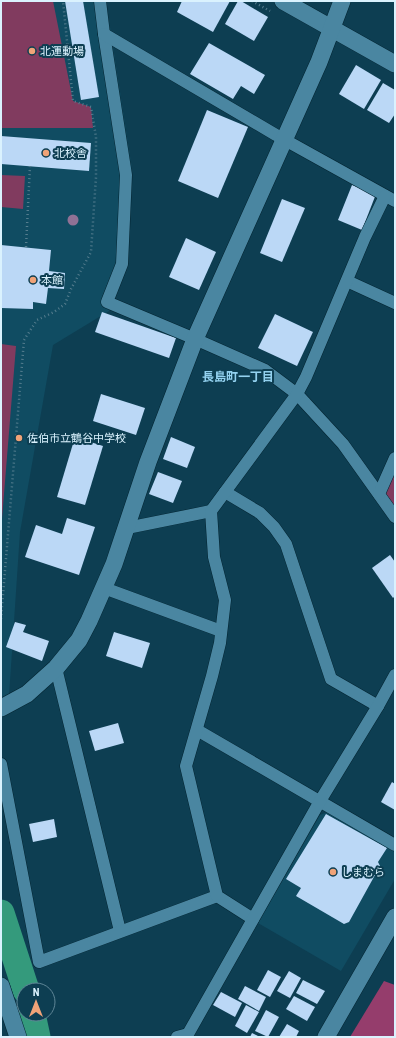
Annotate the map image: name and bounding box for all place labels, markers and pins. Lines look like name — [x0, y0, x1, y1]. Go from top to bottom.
place label: 北運動場 — [40, 45, 84, 58]
marker: 北運動場 — [27, 46, 37, 56]
place label: 北校舎 — [54, 147, 87, 160]
marker: 北校舎 — [41, 148, 51, 158]
place label: 本館 — [41, 274, 63, 287]
marker: 本館 — [28, 275, 38, 285]
place label: 佐伯市立鶴谷中学校 — [27, 432, 126, 445]
marker: 佐伯市立鶴谷中学校 — [14, 433, 24, 443]
place label: しまむら — [341, 866, 385, 879]
marker: しまむら — [328, 867, 338, 877]

